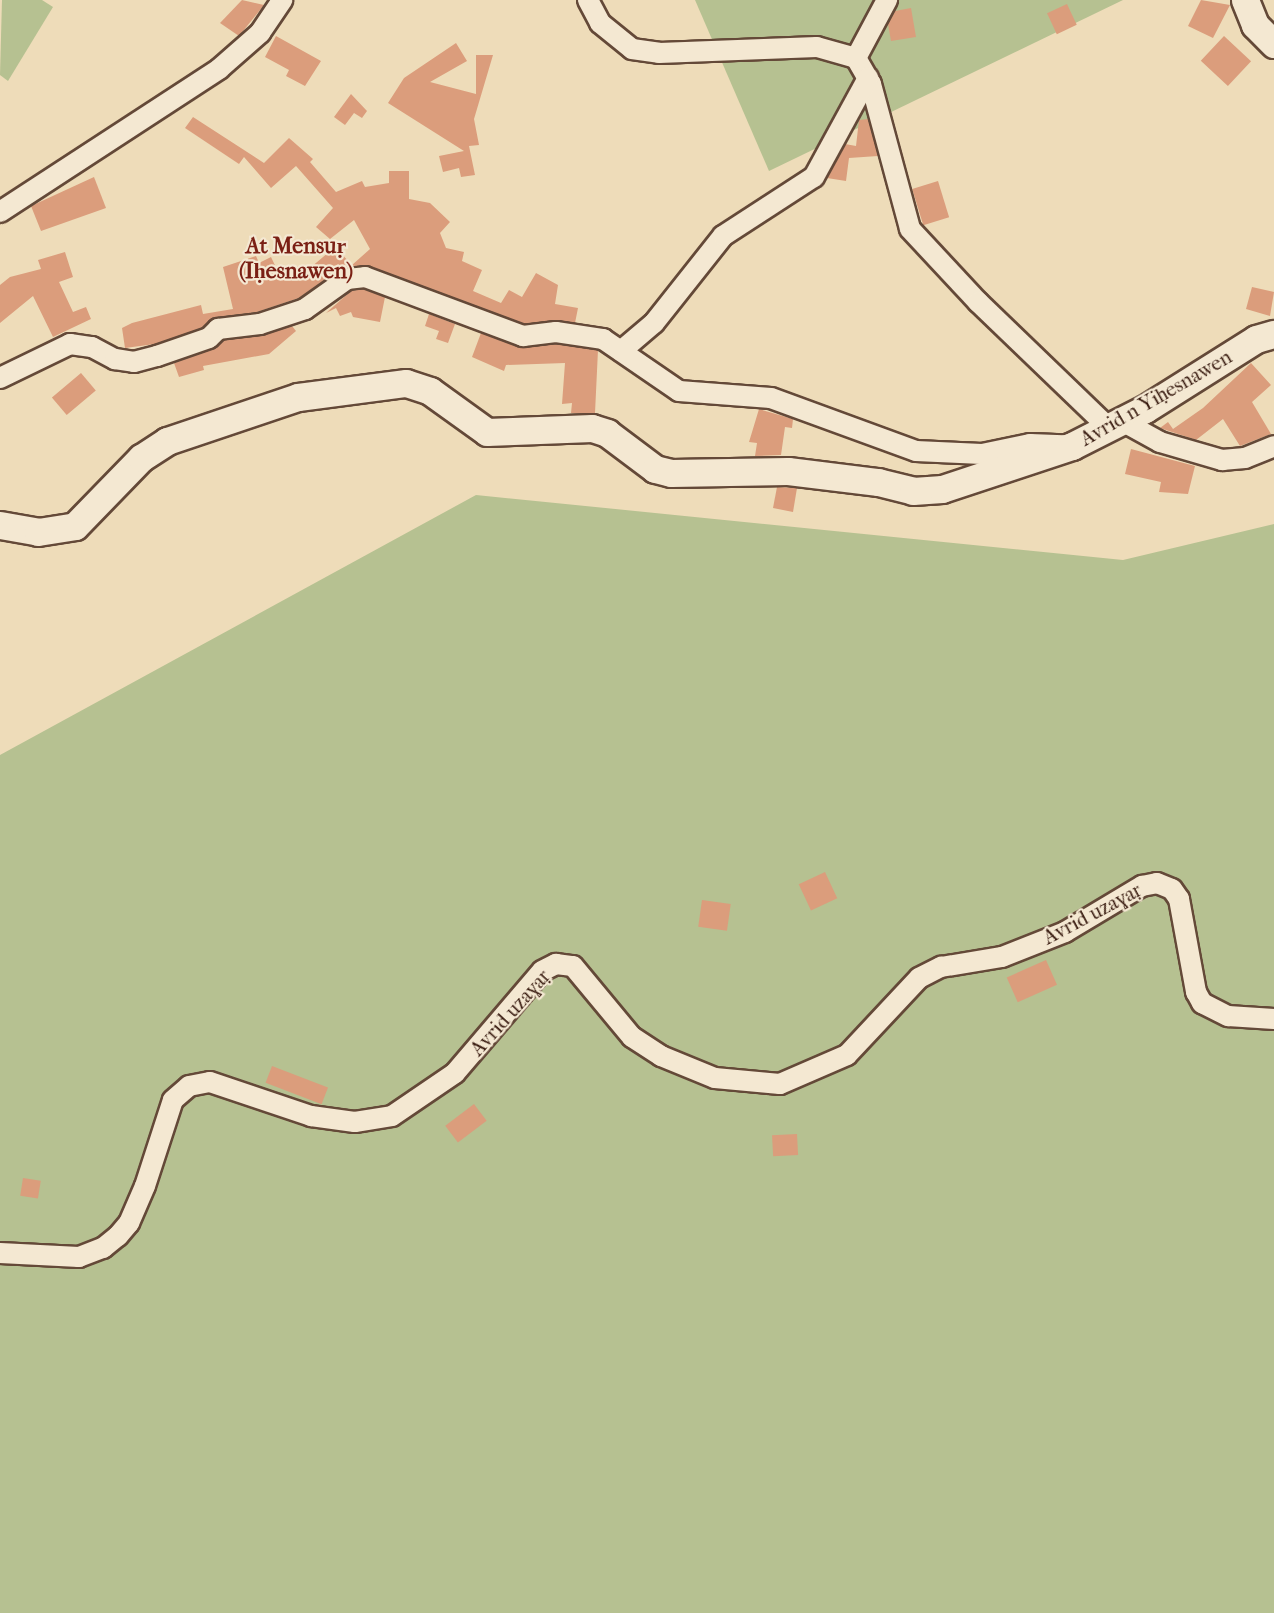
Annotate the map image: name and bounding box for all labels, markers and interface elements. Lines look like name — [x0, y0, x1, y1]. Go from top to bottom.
district label: At Mensuṛ (Iḥesnawen) — [239, 233, 353, 284]
street label: Avrid n Yiḥesnawen — [1076, 345, 1236, 451]
street label: Avrid uzaɣaṛ — [1039, 878, 1145, 950]
street label: Avrid uzaɣaṛ — [465, 965, 555, 1061]

